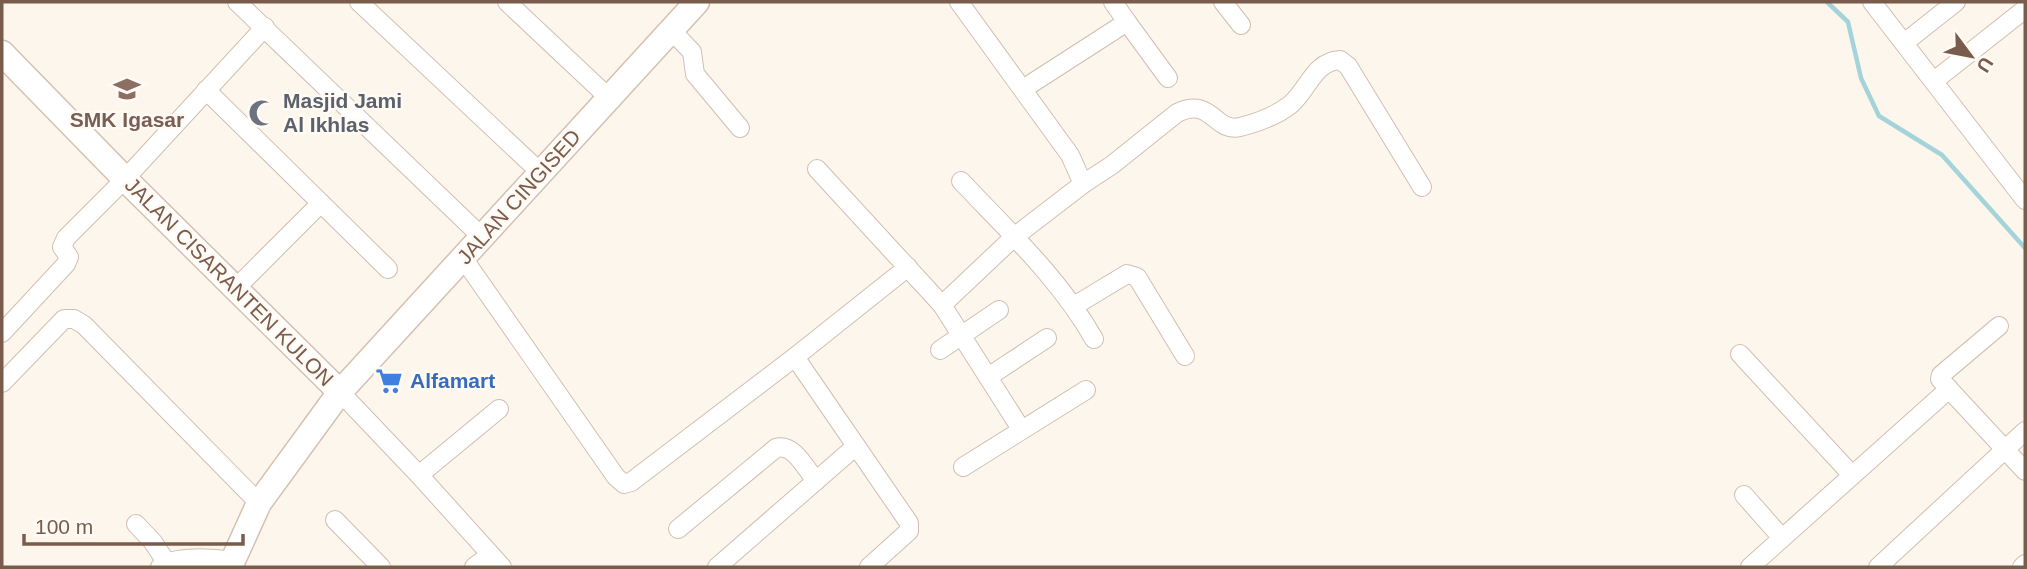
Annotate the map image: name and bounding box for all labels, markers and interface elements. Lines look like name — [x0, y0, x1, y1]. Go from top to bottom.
north arrow — [1936, 21, 2006, 91]
text: U — [1972, 53, 1998, 76]
school or university icon: SMK Igasar — [112, 74, 142, 104]
place label: Masjid Jami Al Ikhlas — [283, 89, 402, 136]
mosque icon: Masjid Jami Al Ikhlas — [247, 98, 277, 128]
place label: SMK Igasar — [70, 108, 184, 131]
street label: JALAN CINGISED — [452, 125, 585, 269]
street label: JALAN CISARANTEN KULON — [121, 173, 338, 390]
supermarket icon: Alfamart — [374, 366, 404, 396]
place label: Alfamart — [410, 369, 495, 392]
scale bar — [24, 503, 243, 546]
text: 100 m — [35, 515, 93, 538]

